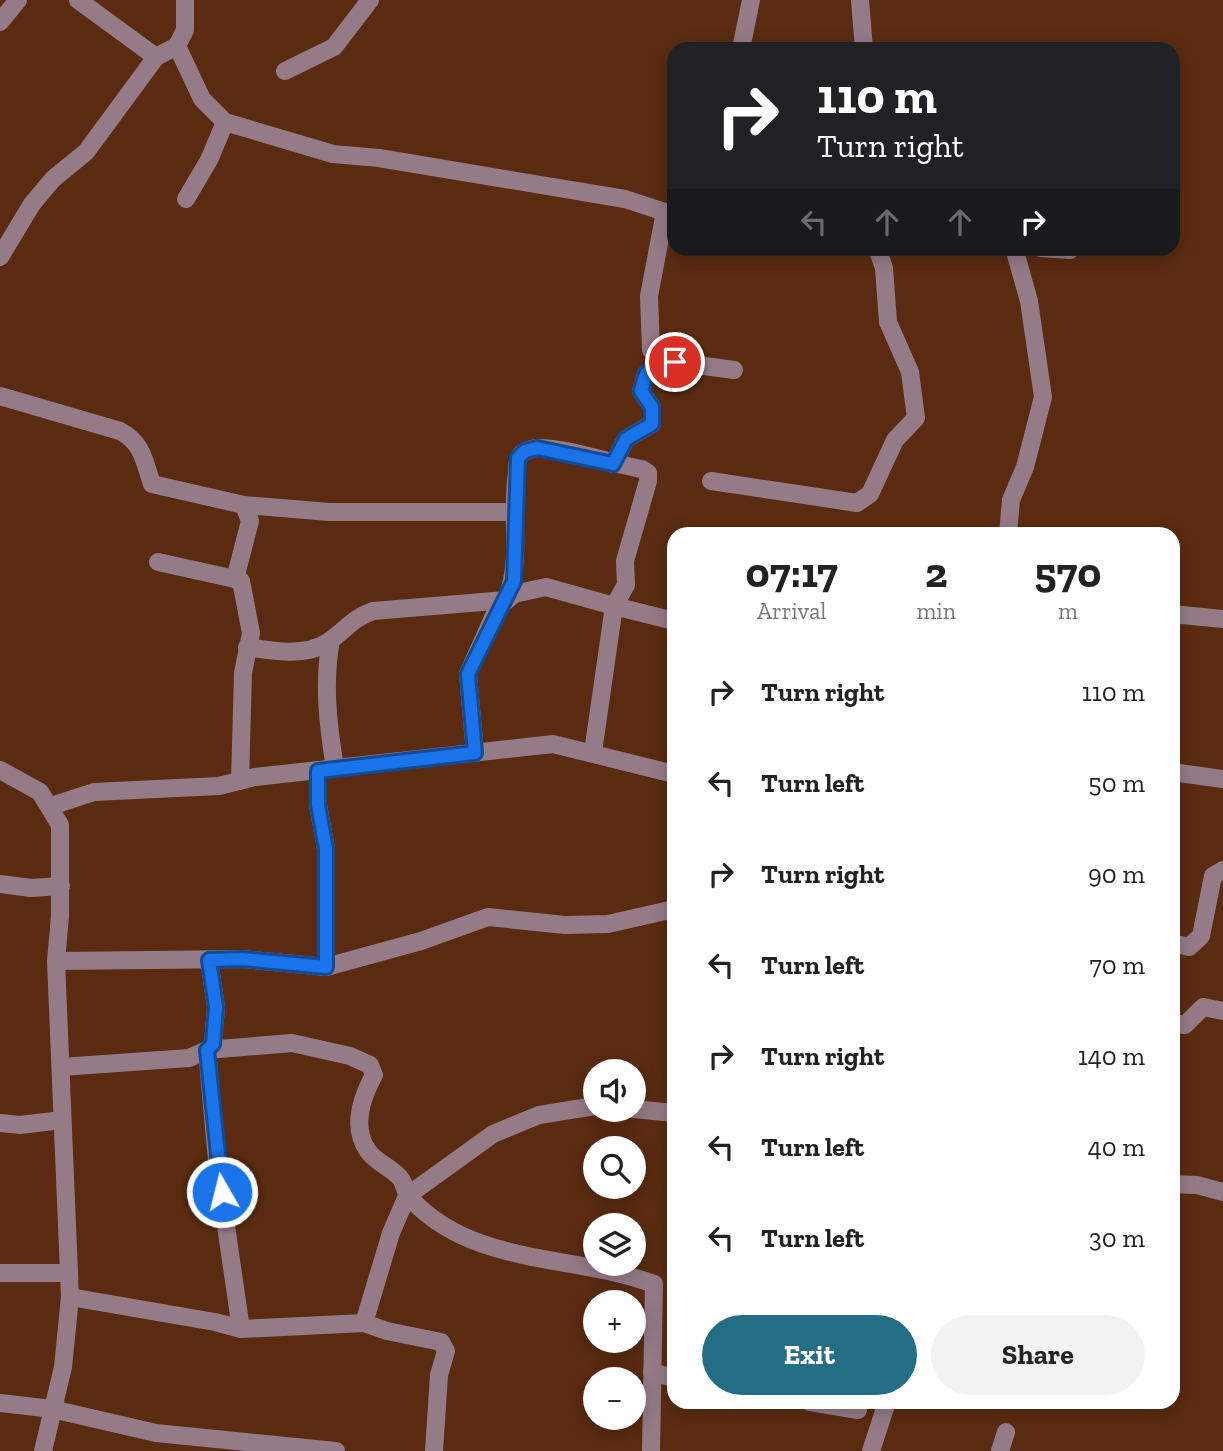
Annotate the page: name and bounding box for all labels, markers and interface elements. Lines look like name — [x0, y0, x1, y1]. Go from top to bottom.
text: 110 m — [817, 67, 937, 126]
icon: right — [702, 70, 793, 161]
text: Turn right — [817, 127, 964, 165]
icon: left — [795, 203, 833, 241]
icon: ahead — [868, 203, 906, 241]
icon: ahead — [941, 203, 979, 241]
icon: right — [1014, 203, 1052, 241]
pin — [645, 332, 705, 392]
icon: arrive — [656, 343, 694, 381]
text: 07:17 — [746, 547, 838, 598]
text: 2 — [925, 547, 947, 598]
text: 570 — [1034, 547, 1101, 598]
text: Arrival — [757, 597, 826, 625]
text: min — [916, 597, 956, 625]
text: m — [1058, 597, 1078, 625]
icon: right — [702, 673, 740, 711]
text: Turn right — [761, 676, 884, 708]
text: 110 m — [1082, 676, 1145, 708]
icon: left — [702, 764, 740, 802]
text: Turn left — [761, 767, 864, 799]
text: 50 m — [1088, 767, 1145, 799]
icon: right — [702, 855, 740, 893]
text: Turn right — [761, 858, 884, 890]
text: 90 m — [1088, 858, 1145, 890]
icon: left — [702, 946, 740, 984]
text: Turn left — [761, 949, 864, 981]
text: 70 m — [1089, 949, 1145, 981]
icon: right — [702, 1037, 740, 1075]
text: Turn right — [761, 1040, 884, 1072]
text: 140 m — [1078, 1040, 1145, 1072]
map controls — [583, 1059, 646, 1430]
button: sound — [583, 1059, 646, 1122]
icon: left — [702, 1128, 740, 1166]
text: Turn left — [761, 1131, 864, 1163]
text: 40 m — [1088, 1131, 1145, 1163]
button: search — [583, 1136, 646, 1199]
position arrow — [185, 1155, 259, 1229]
button: layers — [583, 1213, 646, 1276]
icon: left — [702, 1219, 740, 1257]
text: Turn left — [761, 1222, 864, 1254]
text: 30 m — [1089, 1222, 1145, 1254]
button: + — [583, 1290, 646, 1353]
button: Exit — [702, 1315, 917, 1395]
button: Share — [931, 1315, 1145, 1395]
button: − — [583, 1367, 646, 1430]

